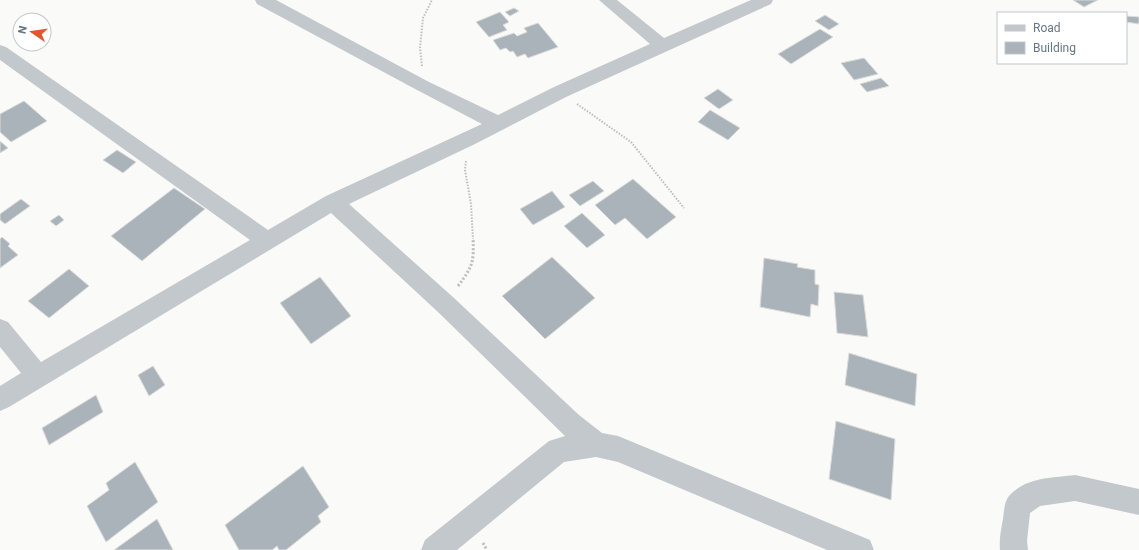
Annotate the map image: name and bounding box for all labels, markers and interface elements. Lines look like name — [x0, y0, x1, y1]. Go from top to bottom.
north arrow — [12, 12, 52, 52]
legend — [997, 12, 1127, 64]
text: Road — [1033, 21, 1061, 35]
text: N — [16, 24, 30, 35]
text: Building — [1033, 41, 1076, 55]

